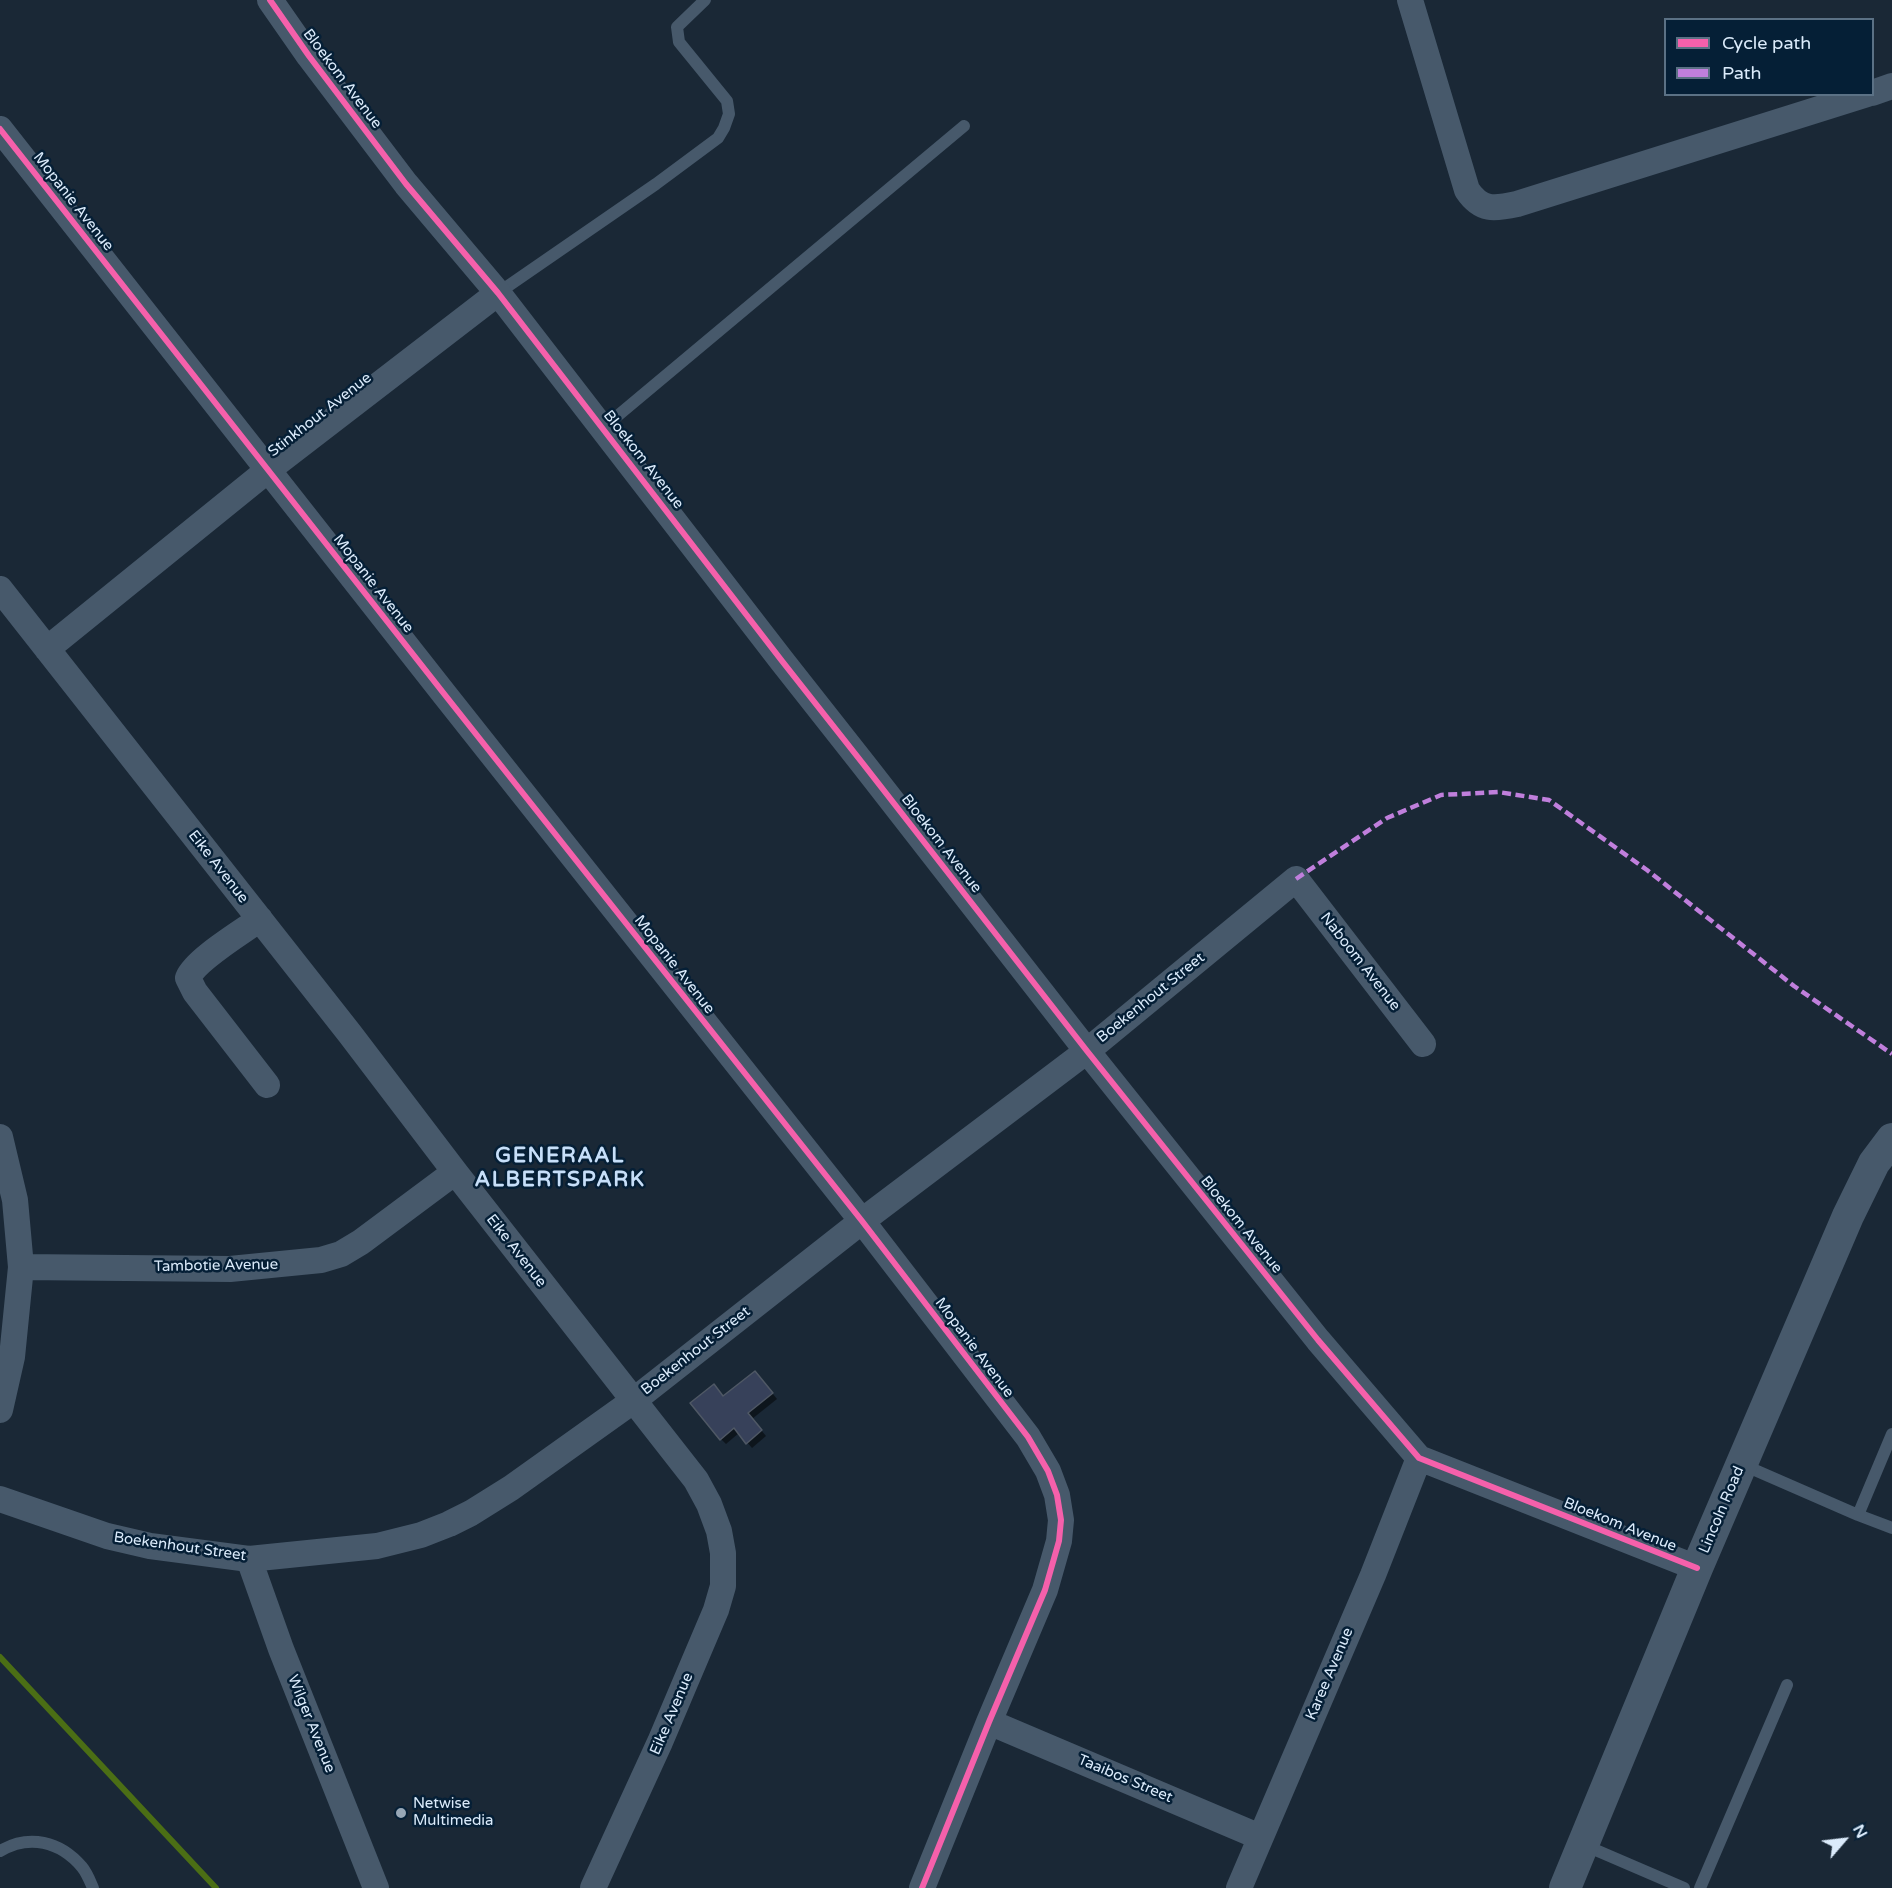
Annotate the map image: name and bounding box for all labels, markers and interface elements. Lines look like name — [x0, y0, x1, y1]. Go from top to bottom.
legend — [1664, 18, 1874, 96]
street label: Bloekom Avenue — [299, 26, 385, 132]
text: Cycle path — [1722, 32, 1811, 54]
text: Path — [1722, 62, 1761, 84]
street label: Mopanie Avenue — [29, 149, 117, 255]
street label: Stinkhout Avenue — [265, 369, 375, 461]
street label: Bloekom Avenue — [599, 407, 687, 513]
street label: Mopanie Avenue — [329, 531, 417, 637]
street label: Bloekom Avenue — [897, 791, 985, 897]
street label: Eike Avenue — [184, 827, 252, 907]
street label: Naboom Avenue — [1316, 909, 1404, 1015]
street label: Mopanie Avenue — [630, 912, 718, 1018]
street label: Boekenhout Street — [1093, 949, 1209, 1047]
district label: GENERAAL ALBERTSPARK — [475, 1143, 645, 1193]
street label: Bloekom Avenue — [1196, 1173, 1286, 1277]
street label: Eike Avenue — [482, 1211, 550, 1291]
street label: Tambotie Avenue — [154, 1256, 278, 1276]
street label: Mopanie Avenue — [931, 1295, 1017, 1401]
street label: Boekenhout Street — [638, 1303, 754, 1399]
street label: Lincoln Road — [1696, 1464, 1748, 1556]
street label: Bloekom Avenue — [1561, 1494, 1679, 1556]
street label: Boekenhout Street — [113, 1529, 247, 1565]
street label: Karee Avenue — [1302, 1625, 1358, 1723]
street label: Eike Avenue — [647, 1670, 697, 1758]
street label: Wilger Avenue — [283, 1673, 339, 1775]
street label: Taaibos Street — [1075, 1751, 1175, 1807]
place label: Netwise Multimedia — [413, 1795, 494, 1830]
marker: Netwise Multimedia — [394, 1806, 408, 1820]
north arrow — [1814, 1810, 1874, 1870]
text: N — [1848, 1821, 1872, 1842]

